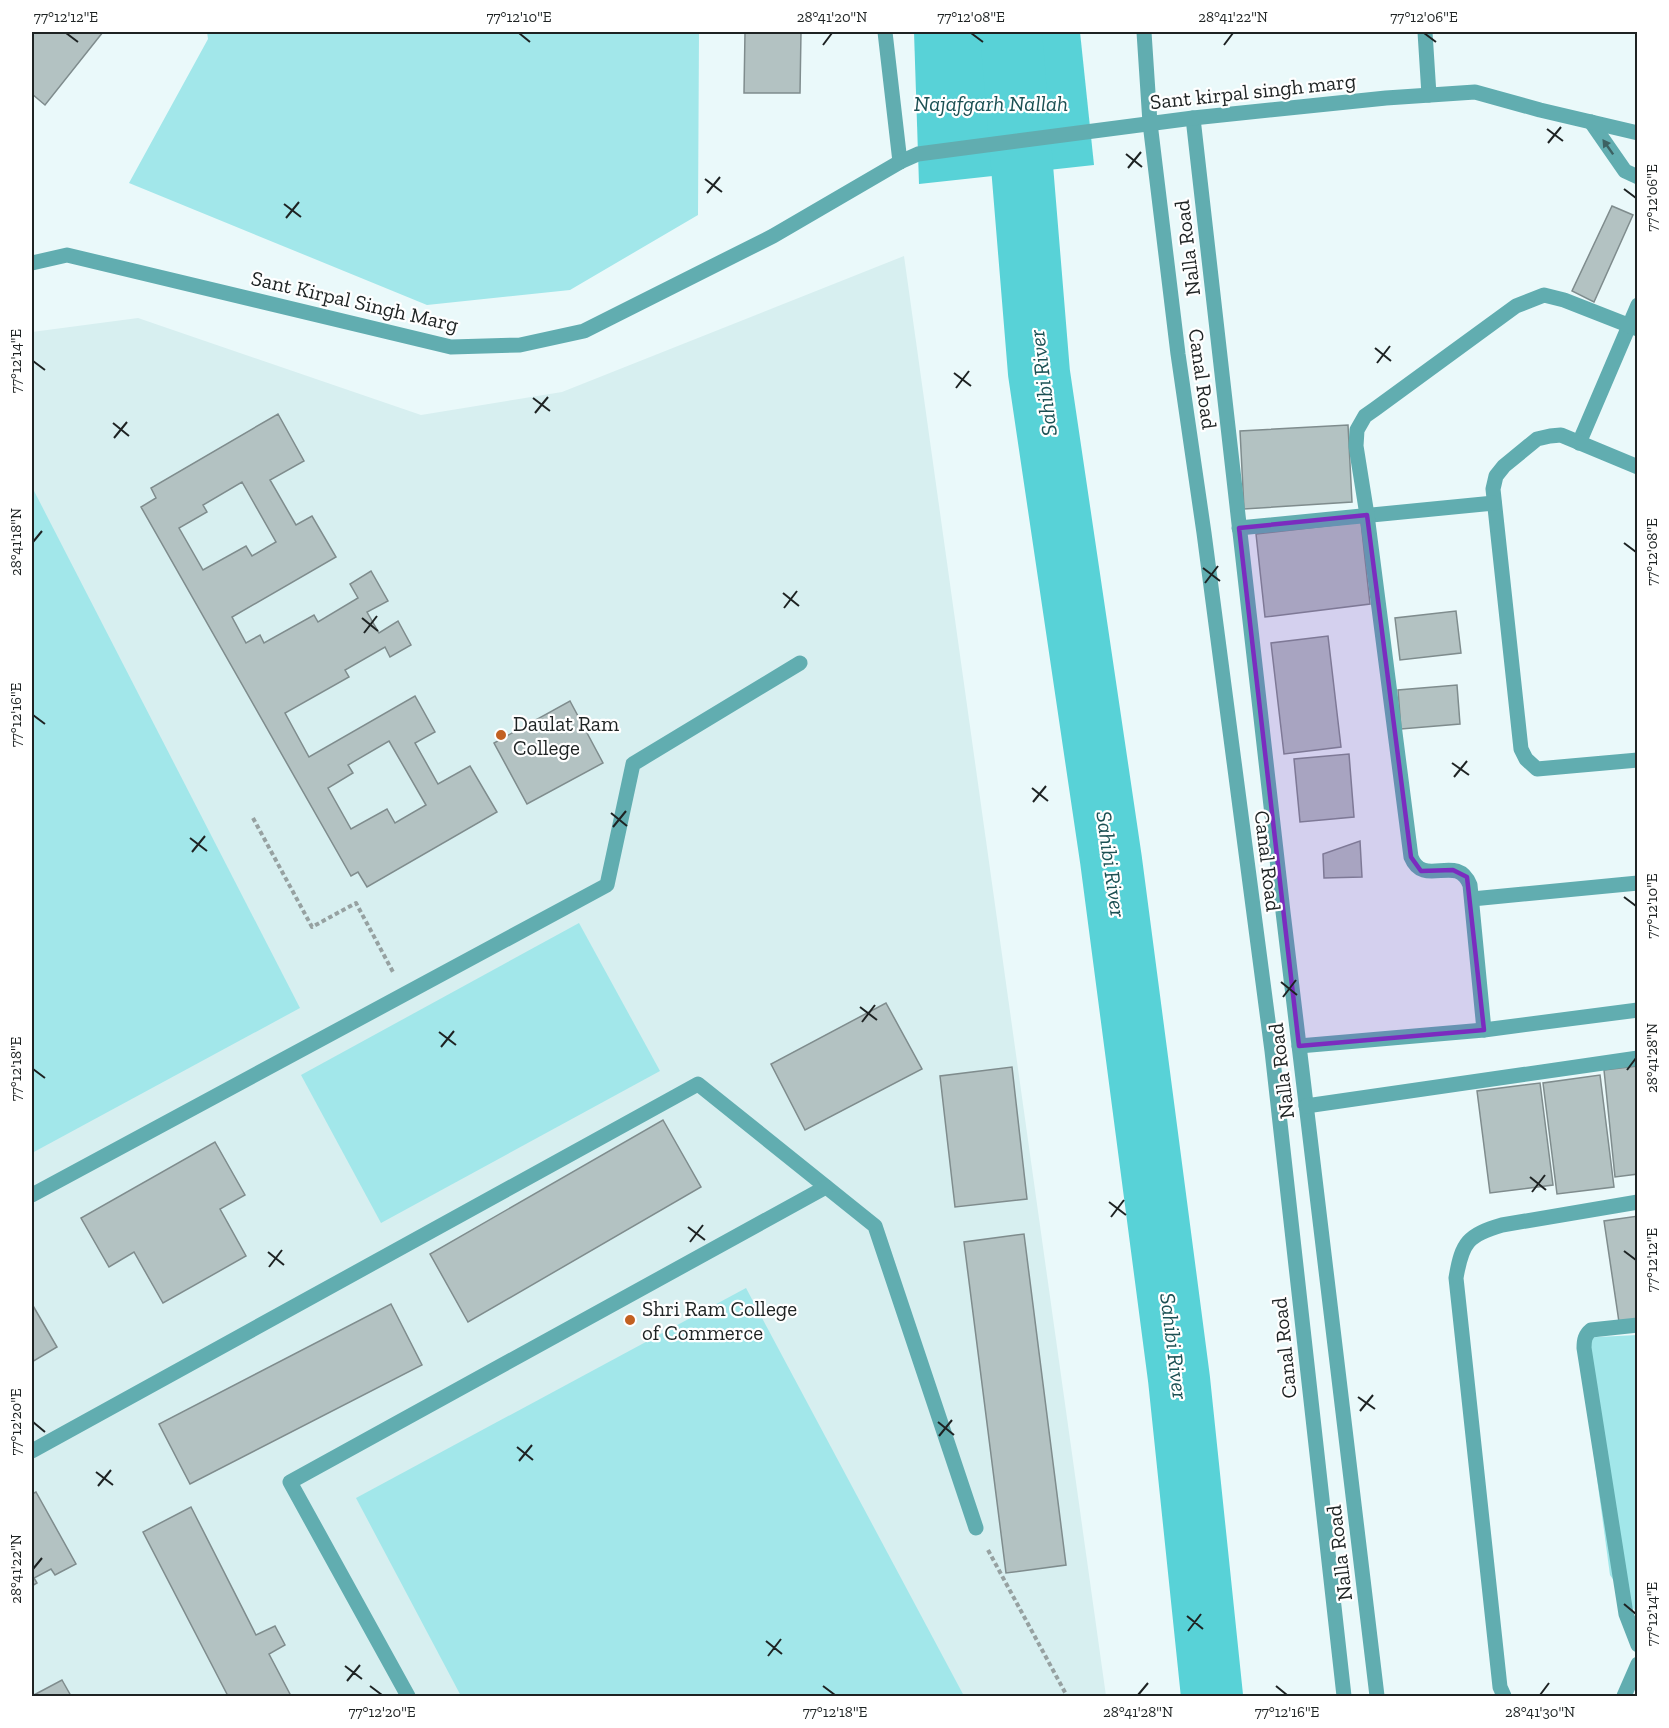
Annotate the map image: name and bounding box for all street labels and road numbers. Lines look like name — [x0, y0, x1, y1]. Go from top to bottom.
street label: Sant kirpal singh marg — [1149, 68, 1358, 114]
street label: Nalla Road — [1169, 198, 1205, 297]
street label: Sant Kirpal Singh Marg — [249, 265, 462, 337]
street label: Canal Road — [1184, 327, 1222, 431]
street label: Canal Road — [1249, 809, 1287, 913]
street label: Nalla Road — [1263, 1021, 1299, 1120]
street label: Canal Road — [1266, 1296, 1302, 1400]
street label: Nalla Road — [1321, 1503, 1357, 1602]

